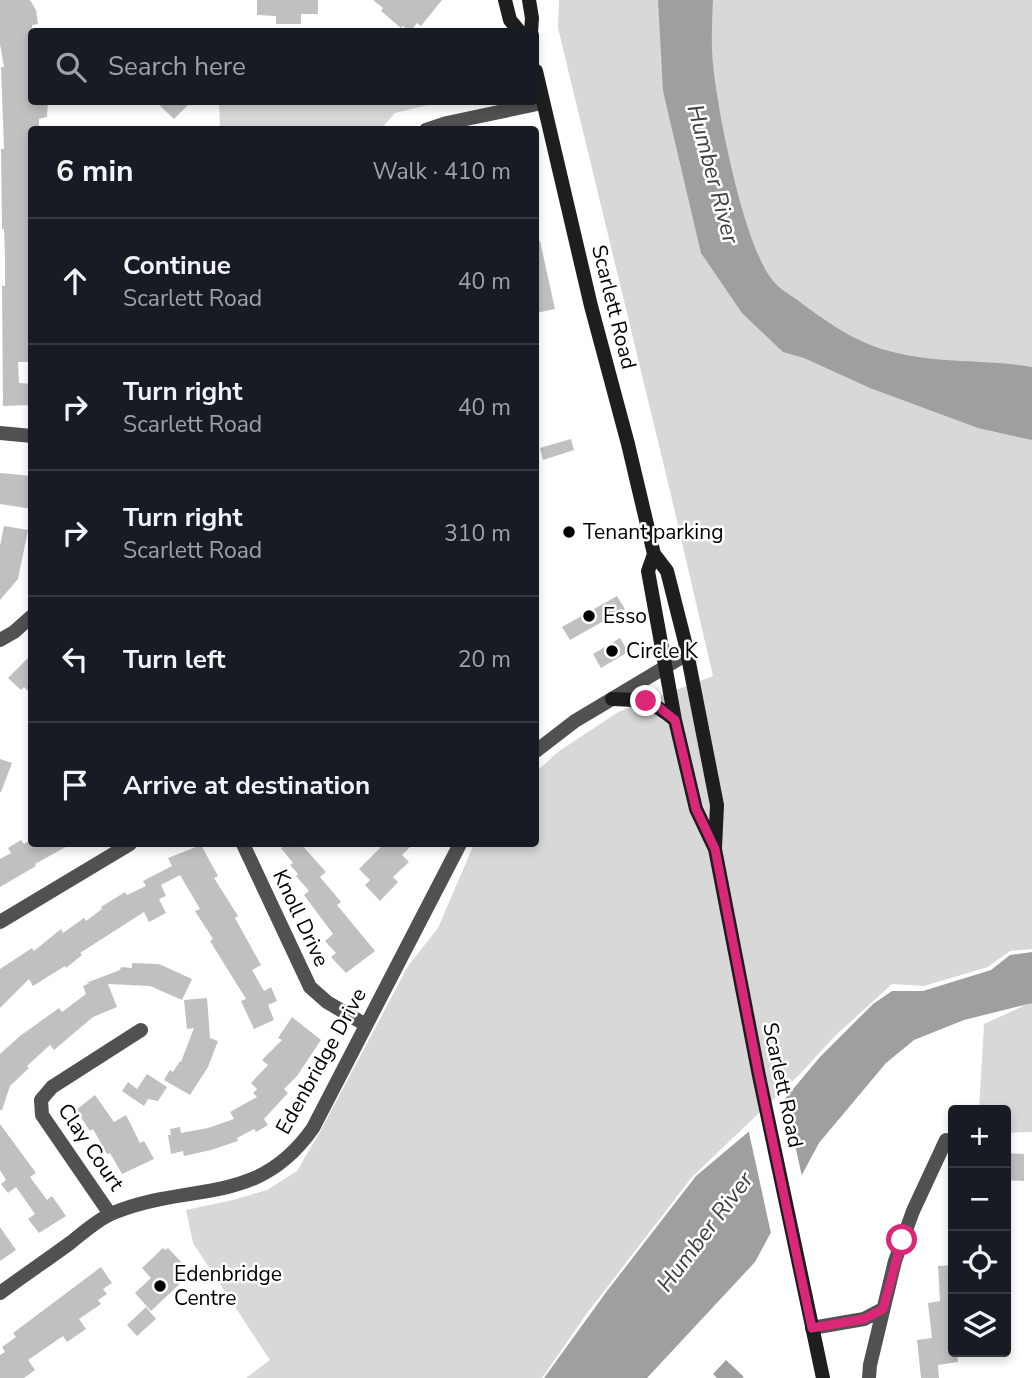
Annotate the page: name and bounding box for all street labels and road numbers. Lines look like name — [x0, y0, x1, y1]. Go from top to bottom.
street label: Scarlett Road — [585, 242, 643, 372]
street label: Knoll Drive — [266, 865, 336, 971]
street label: Edenbridge Drive — [269, 983, 373, 1139]
street label: Scarlett Road — [756, 1020, 810, 1150]
street label: Clay Court — [51, 1098, 131, 1197]

